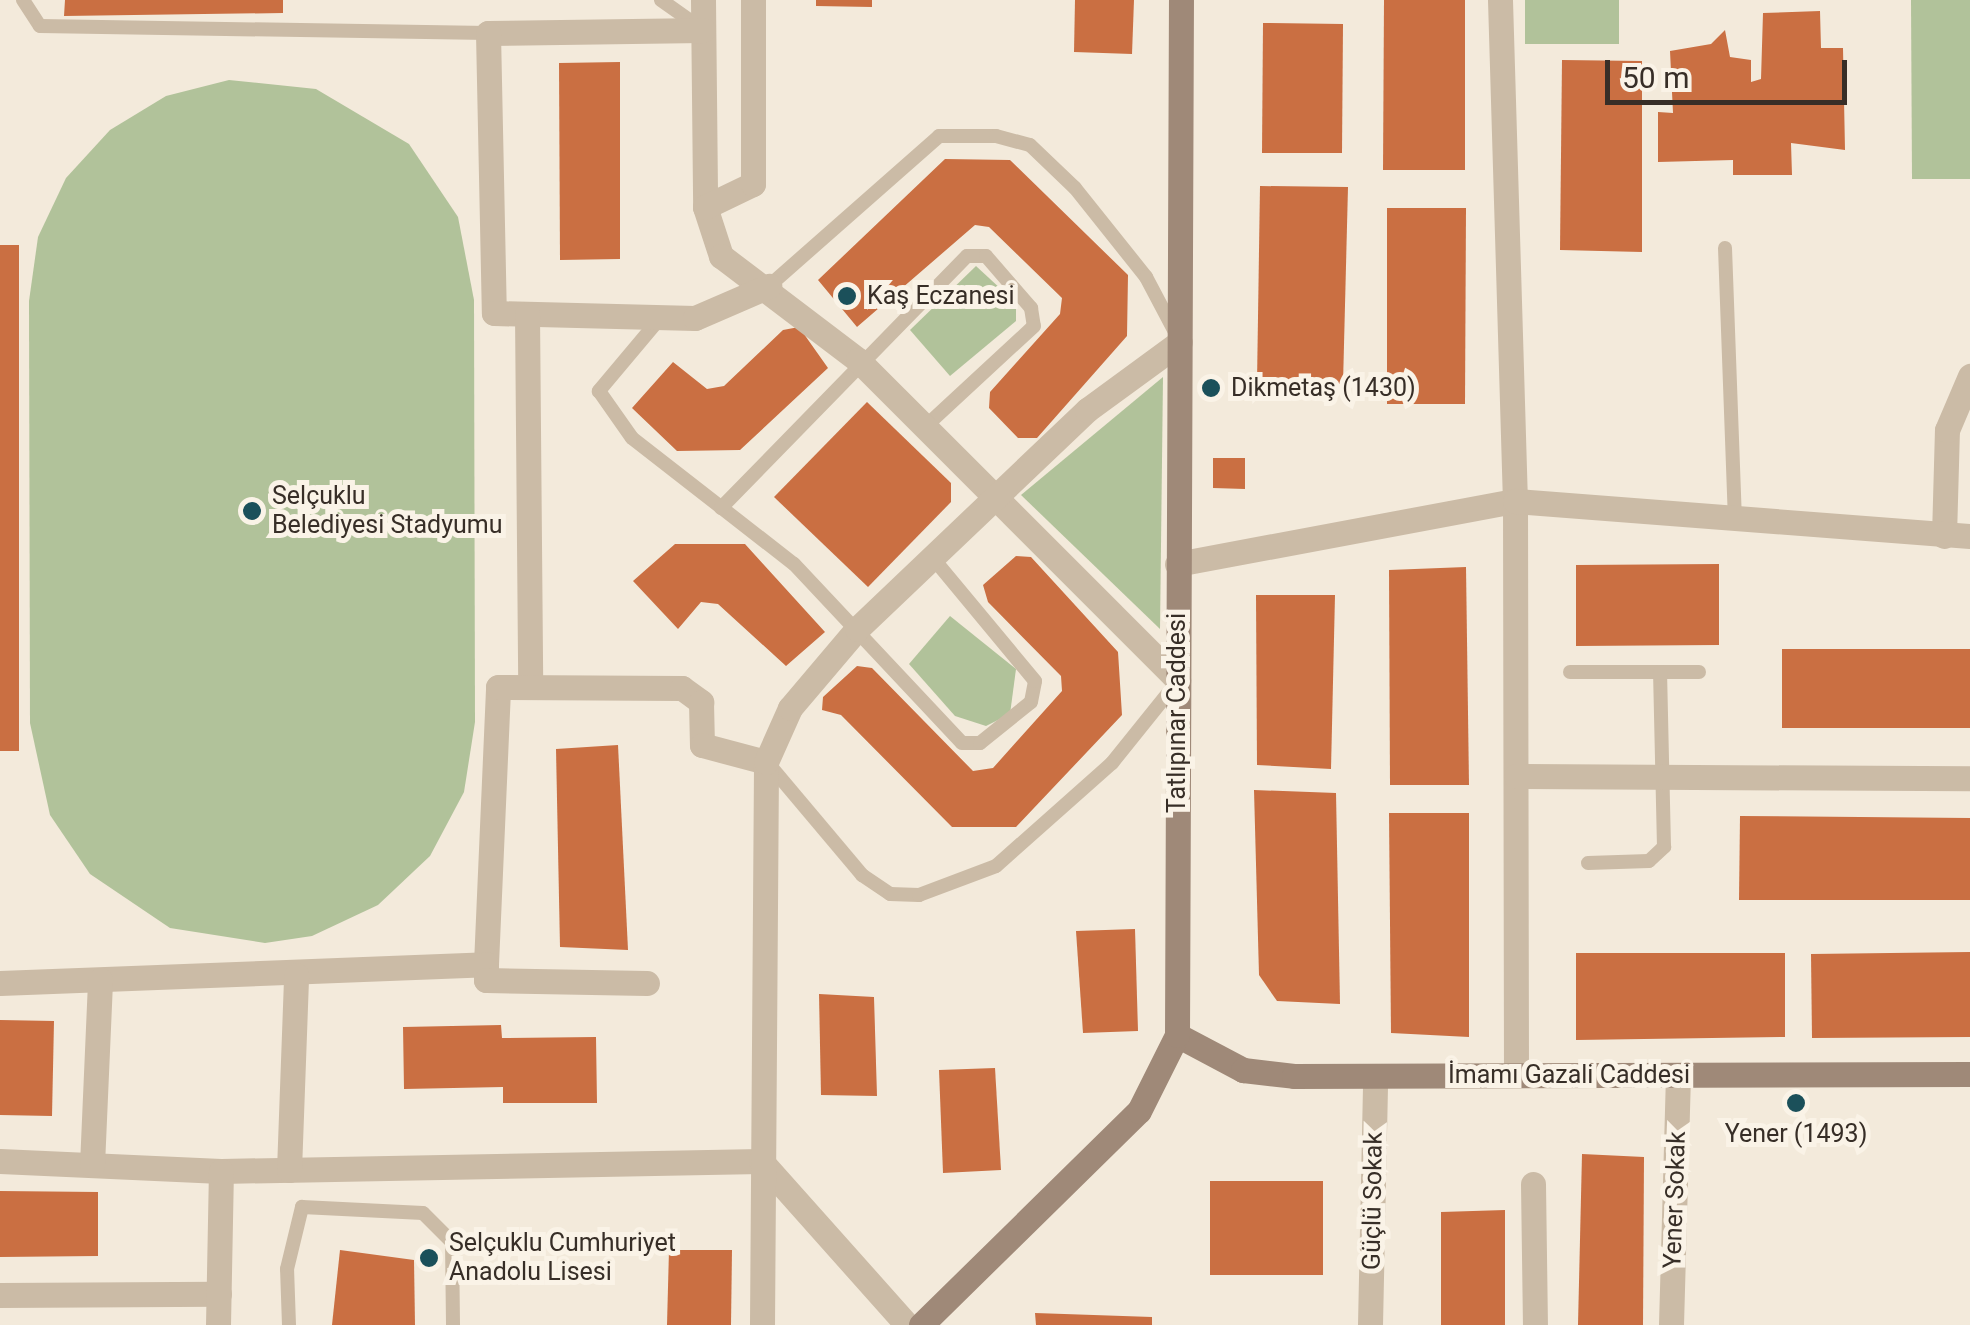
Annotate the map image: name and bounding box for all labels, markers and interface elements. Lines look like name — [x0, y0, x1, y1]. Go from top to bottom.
scale bar — [1610, 40, 1852, 102]
text: 50 m — [1622, 60, 1689, 95]
place label: Kaş Eczanesi — [867, 281, 1014, 311]
marker: Kaş Eczanesi — [836, 285, 858, 307]
place label: Dikmetaş (1430) — [1231, 373, 1416, 403]
marker: Dikmetaş (1430) — [1200, 377, 1222, 399]
place label: Selçuklu Belediyesi Stadyumu — [272, 482, 502, 541]
marker: Selçuklu Belediyesi Stadyumu — [241, 500, 263, 522]
street label: Tatlıpınar Caddesi — [1162, 613, 1192, 813]
street label: İmamı Gazali Caddesi — [1448, 1060, 1690, 1090]
marker: Yener (1493) — [1785, 1092, 1807, 1114]
place label: Yener (1493) — [1725, 1119, 1867, 1149]
street label: Yener Sokak — [1658, 1131, 1692, 1269]
street label: Güçlü Sokak — [1357, 1132, 1389, 1270]
place label: Selçuklu Cumhuriyet Anadolu Lisesi — [449, 1229, 676, 1288]
marker: Selçuklu Cumhuriyet Anadolu Lisesi — [418, 1247, 440, 1269]

